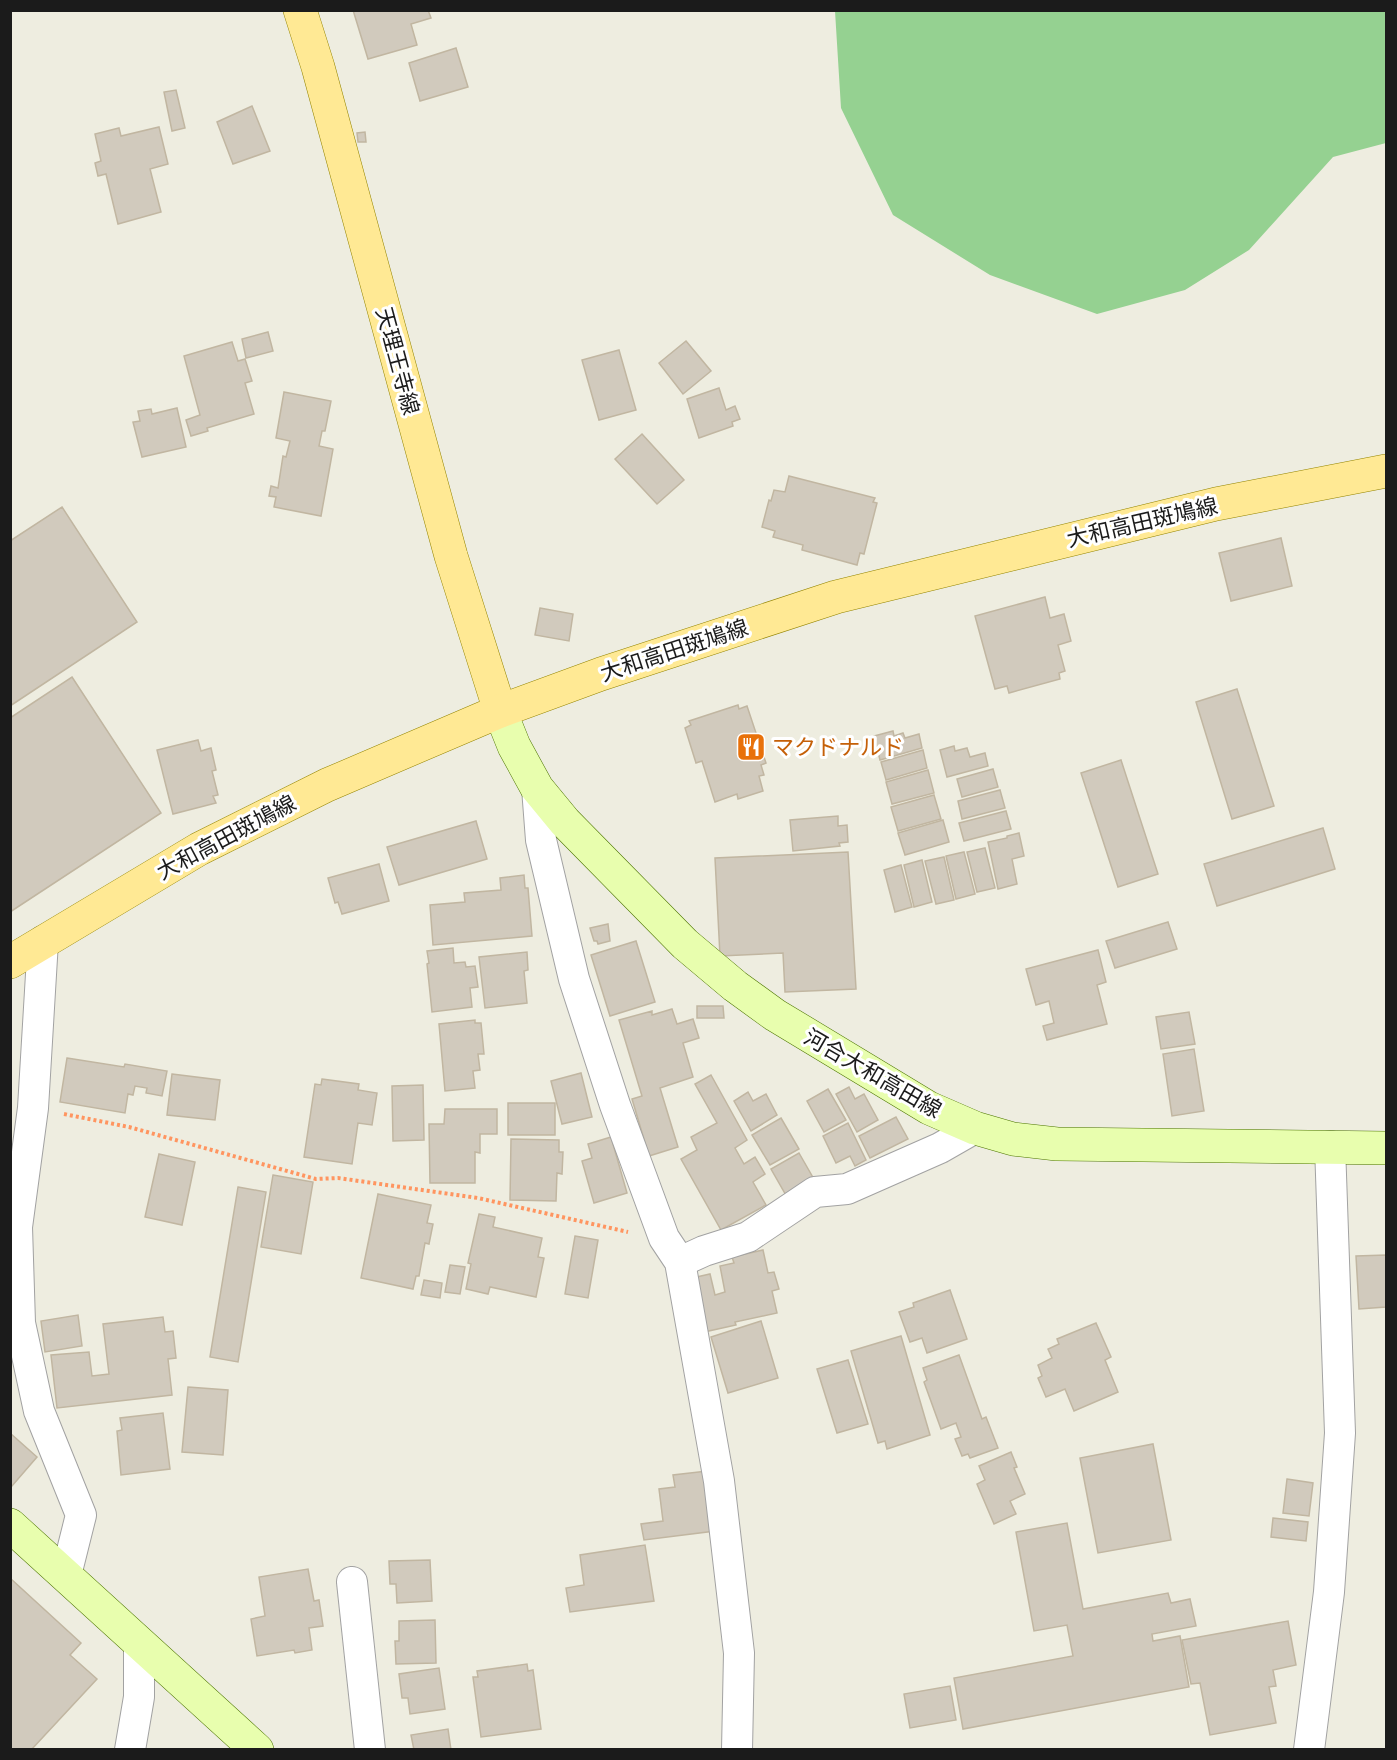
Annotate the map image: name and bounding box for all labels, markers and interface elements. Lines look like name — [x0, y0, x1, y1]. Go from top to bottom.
street label: 天理王寺線 — [372, 304, 426, 417]
street label: 大和高田斑鳩線 — [1064, 491, 1220, 551]
street label: 大和高田斑鳩線 — [596, 613, 751, 685]
restaurant icon: マクドナルド — [735, 731, 767, 763]
place label: マクドナルド — [772, 733, 904, 759]
street label: 大和高田斑鳩線 — [151, 788, 300, 884]
street label: 河合大和高田線 — [800, 1022, 947, 1122]

